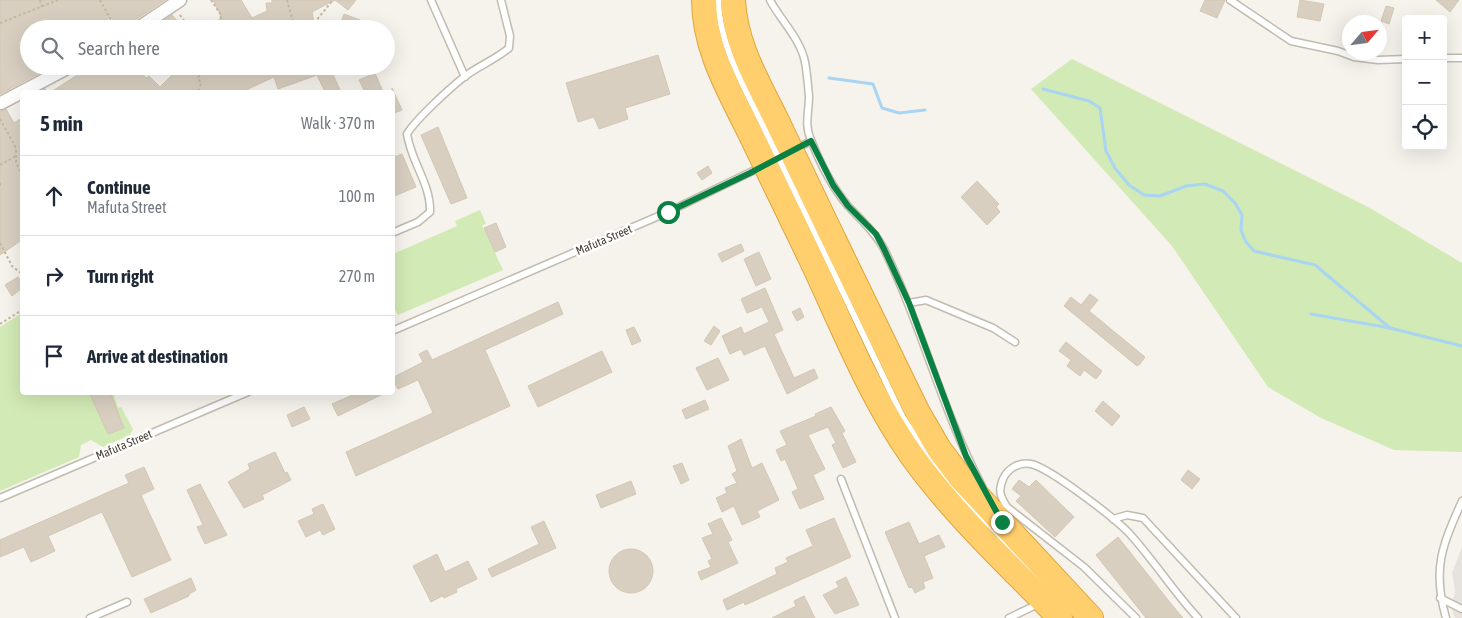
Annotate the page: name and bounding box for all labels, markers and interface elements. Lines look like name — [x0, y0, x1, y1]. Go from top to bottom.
north arrow — [1342, 15, 1387, 60]
map controls — [1402, 15, 1447, 150]
button: + — [1402, 15, 1447, 60]
search box — [20, 20, 395, 75]
icon: search — [38, 34, 66, 62]
text: Search here — [78, 37, 160, 59]
button: − — [1402, 60, 1447, 105]
button: locate — [1402, 105, 1447, 150]
text: 5 min — [40, 111, 83, 135]
text: Walk · 370 m — [301, 114, 375, 132]
text: Continue — [87, 176, 151, 198]
icon: ahead — [40, 182, 68, 210]
text: 100 m — [339, 187, 375, 205]
text: Mafuta Street — [87, 198, 167, 216]
route start — [657, 201, 680, 224]
street label: Mafuta Street — [574, 222, 635, 258]
icon: right — [40, 262, 68, 290]
text: Turn right — [87, 265, 154, 287]
text: 270 m — [339, 267, 375, 285]
icon: arrive — [40, 342, 68, 370]
text: Arrive at destination — [87, 345, 228, 367]
street label: Mafuta Street — [94, 427, 155, 463]
route end — [991, 511, 1014, 534]

